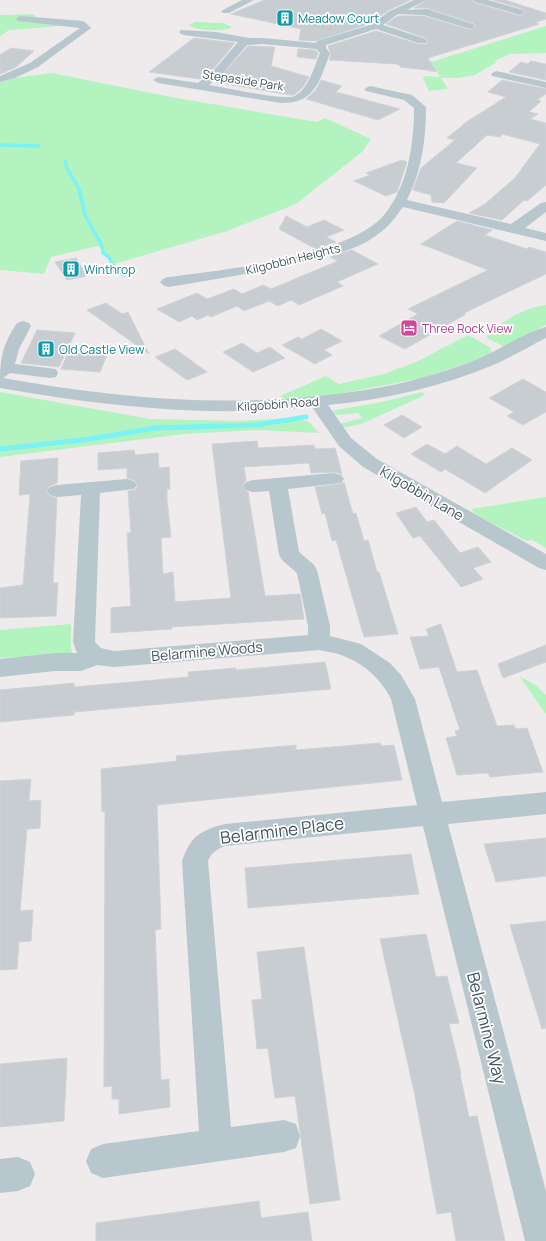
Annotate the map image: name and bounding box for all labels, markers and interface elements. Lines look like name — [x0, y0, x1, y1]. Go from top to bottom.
building icon: Meadow Court — [275, 8, 295, 28]
place label: Meadow Court — [298, 10, 379, 27]
street label: Stepaside Park — [201, 65, 286, 95]
street label: Kilgobbin Heights — [244, 239, 342, 279]
building icon: Winthrop — [61, 259, 81, 279]
place label: Winthrop — [84, 261, 135, 278]
hotel icon: Three Rock View — [399, 318, 419, 338]
place label: Three Rock View — [422, 320, 512, 337]
building icon: Old Castle View — [36, 339, 56, 359]
place label: Old Castle View — [59, 341, 144, 358]
street label: Kilgobbin Road — [237, 393, 319, 415]
street label: Kilgobbin Lane — [377, 461, 467, 525]
street label: Belarmine Woods — [151, 637, 263, 665]
street label: Belarmine Place — [219, 811, 345, 849]
street label: Belarmine Way — [462, 970, 512, 1086]

